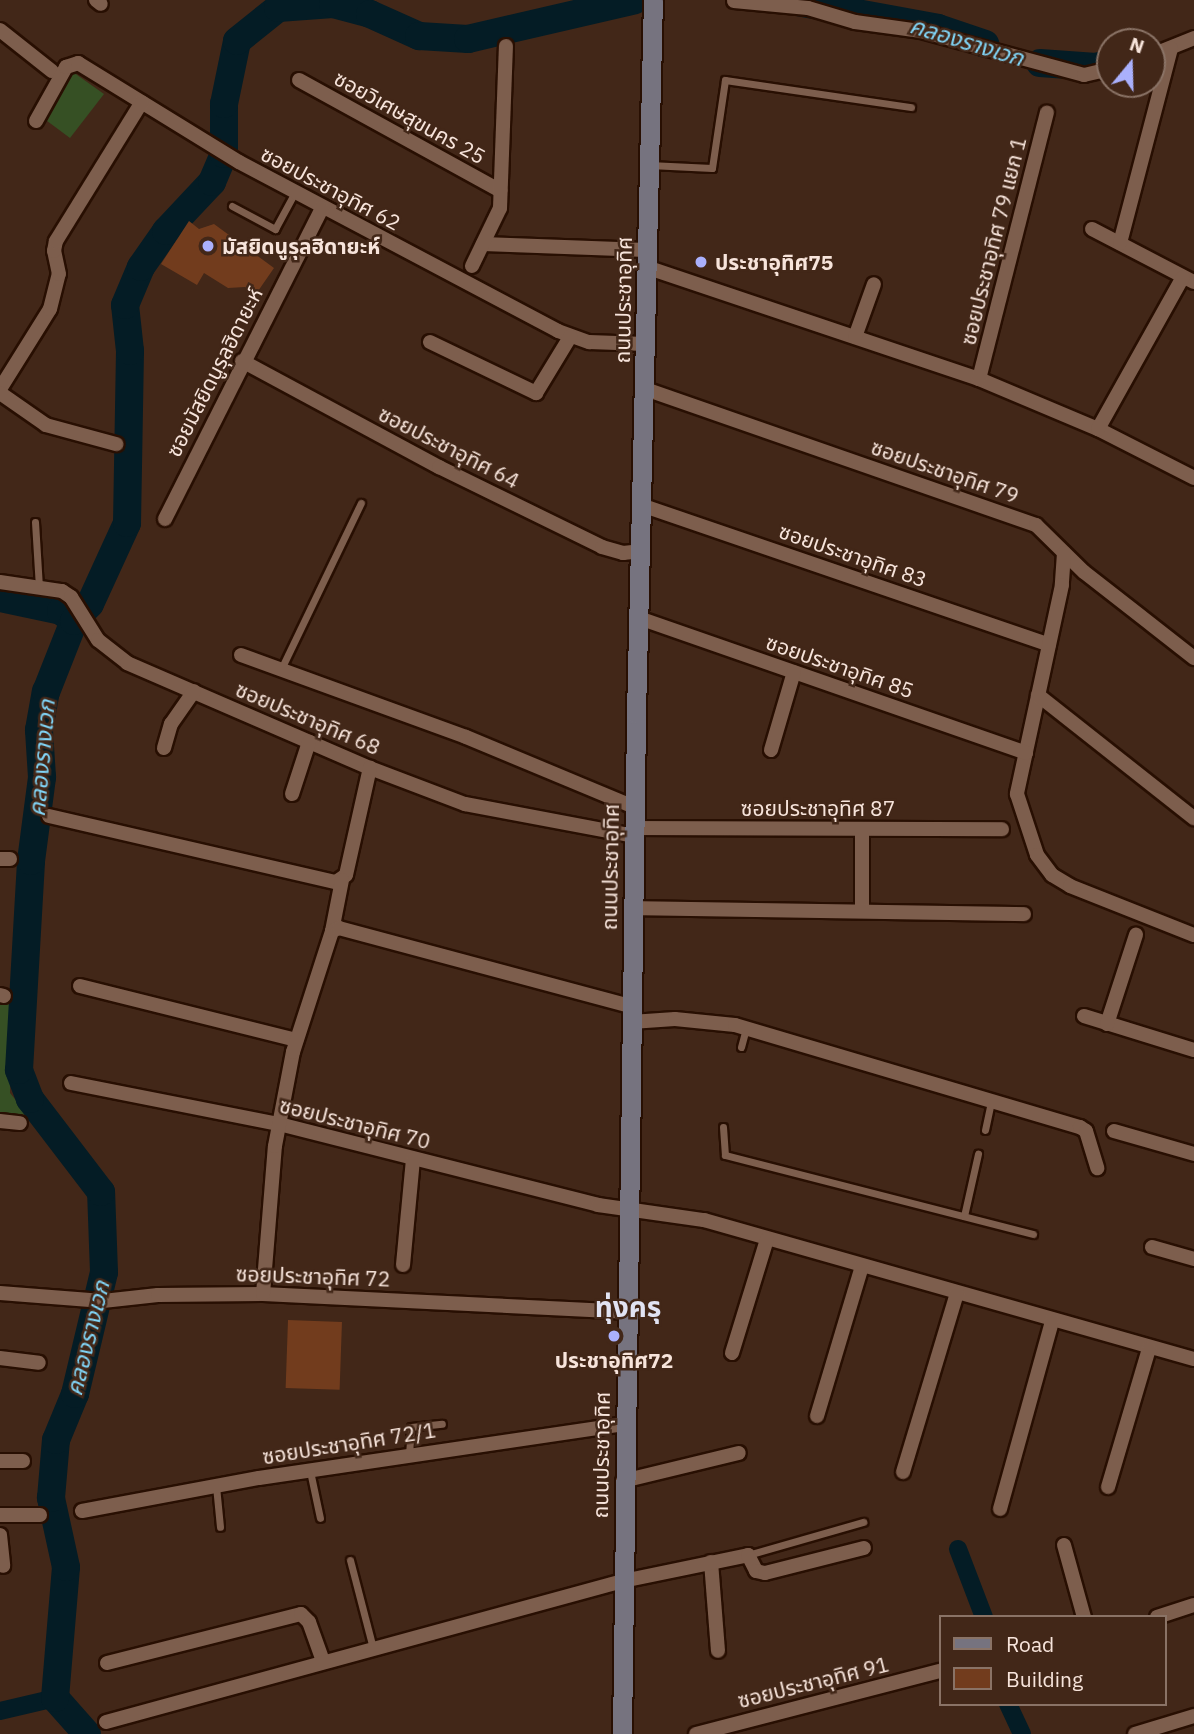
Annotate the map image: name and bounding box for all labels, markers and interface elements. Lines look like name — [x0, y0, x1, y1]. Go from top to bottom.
water label: คลองรางเวก — [907, 11, 1027, 71]
north arrow — [1096, 28, 1166, 98]
text: N — [1127, 31, 1148, 59]
street label: ซอยวิเศษสุขนคร 25 — [330, 65, 490, 169]
street label: ซอยประชาอุทิศ 79 แยก 1 — [955, 134, 1031, 348]
street label: ซอยประชาอุทิศ 62 — [257, 141, 405, 235]
place label: มัสยิดนูรุลฮิดายะห์ — [222, 233, 380, 259]
street label: ถนนประชาอุทิศ — [609, 237, 637, 363]
marker: มัสยิดนูรุลฮิดายะห์ — [200, 238, 216, 254]
place label: ประชาอุทิศ75 — [715, 249, 833, 275]
marker: ประชาอุทิศ75 — [693, 254, 709, 270]
street label: ซอยมัสยิดนูรุลฮิดายะห์ — [160, 283, 268, 461]
street label: ซอยประชาอุทิศ 64 — [374, 401, 524, 493]
street label: ซอยประชาอุทิศ 79 — [868, 434, 1022, 508]
street label: ซอยประชาอุทิศ 83 — [776, 518, 930, 592]
street label: ซอยประชาอุทิศ 85 — [763, 629, 917, 703]
street label: ซอยประชาอุทิศ 68 — [232, 676, 384, 760]
water label: คลองรางเวก — [22, 698, 60, 818]
street label: ซอยประชาอุทิศ 87 — [741, 795, 895, 821]
street label: ถนนประชาอุทิศ — [596, 804, 624, 930]
street label: ซอยประชาอุทิศ 70 — [277, 1092, 433, 1154]
street label: ซอยประชาอุทิศ 72 — [235, 1261, 391, 1291]
water label: คลองรางเวก — [59, 1278, 115, 1398]
district label: ทุ่งครุ — [595, 1290, 661, 1324]
marker: ประชาอุทิศ72 — [606, 1328, 622, 1344]
place label: ประชาอุทิศ72 — [555, 1347, 673, 1373]
street label: ถนนประชาอุทิศ — [587, 1392, 615, 1518]
street label: ซอยประชาอุทิศ 72/1 — [261, 1417, 437, 1469]
legend — [939, 1615, 1166, 1706]
text: Road — [1006, 1630, 1054, 1658]
street label: ซอยประชาอุทิศ 91 — [735, 1651, 891, 1713]
text: Building — [1006, 1665, 1083, 1693]

